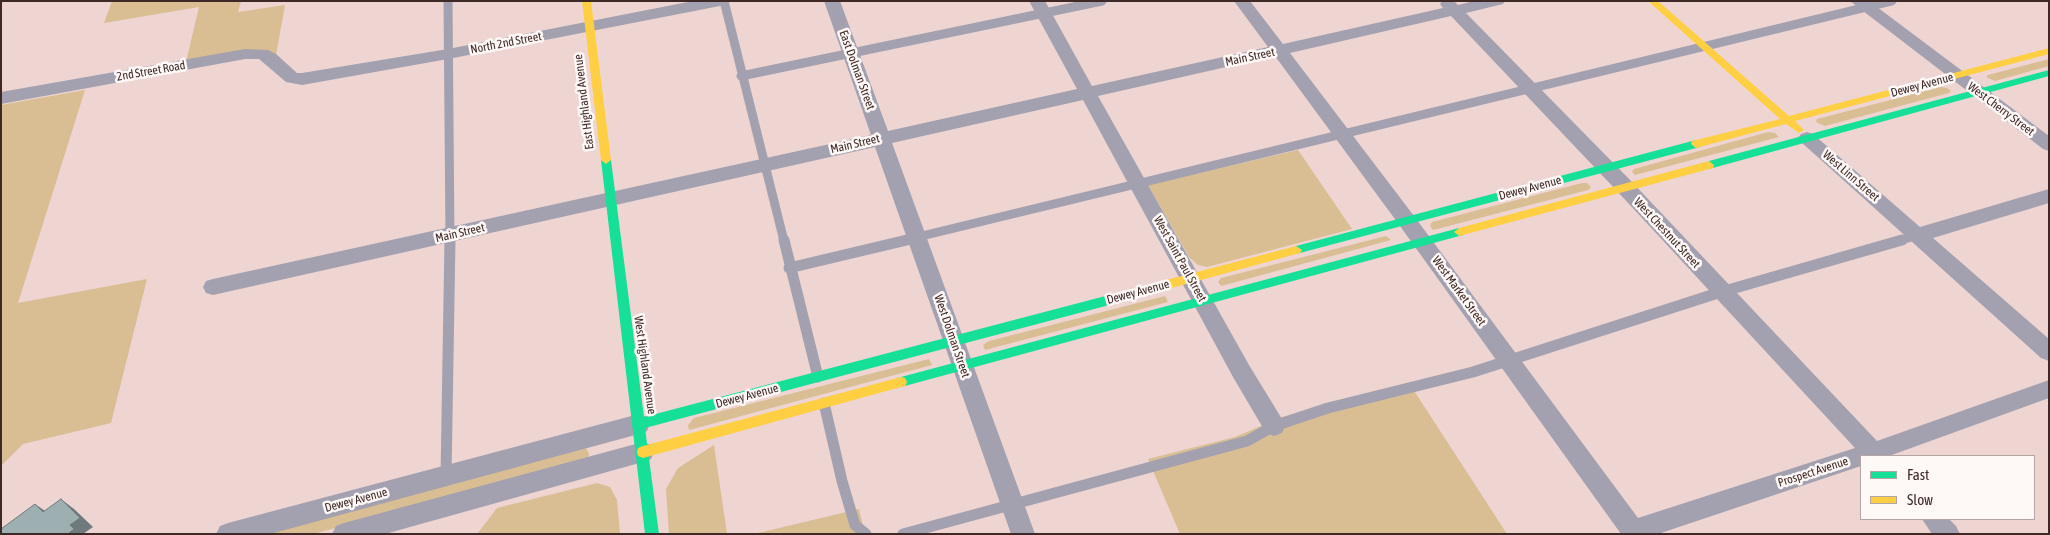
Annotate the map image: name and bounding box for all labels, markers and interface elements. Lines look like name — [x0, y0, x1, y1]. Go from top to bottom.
street label: East Dolman Street — [836, 28, 878, 112]
street label: North 2nd Street — [469, 29, 543, 57]
street label: Main Street — [1224, 45, 1276, 69]
street label: East Highland Avenue — [571, 54, 597, 150]
street label: 2nd Street Road — [115, 58, 187, 84]
street label: Dewey Avenue — [1889, 70, 1955, 100]
street label: West Cherry Street — [1965, 79, 2037, 139]
street label: Main Street — [829, 131, 881, 157]
street label: West Linn Street — [1820, 148, 1882, 204]
street label: Dewey Avenue — [1497, 173, 1563, 203]
street label: West Chestnut Street — [1631, 195, 1703, 271]
street label: West Saint Paul Street — [1151, 214, 1209, 304]
street label: Main Street — [434, 220, 486, 246]
street label: West Market Street — [1429, 254, 1489, 328]
street label: Dewey Avenue — [1105, 277, 1171, 307]
street label: West Dolman Street — [931, 293, 973, 379]
street label: West Highland Avenue — [631, 315, 659, 415]
street label: Dewey Avenue — [714, 381, 780, 411]
street label: Prospect Avenue — [1776, 454, 1850, 490]
legend — [1860, 455, 2035, 520]
text: Fast — [1907, 466, 1929, 483]
street label: Dewey Avenue — [323, 485, 389, 515]
text: Slow — [1907, 491, 1933, 508]

